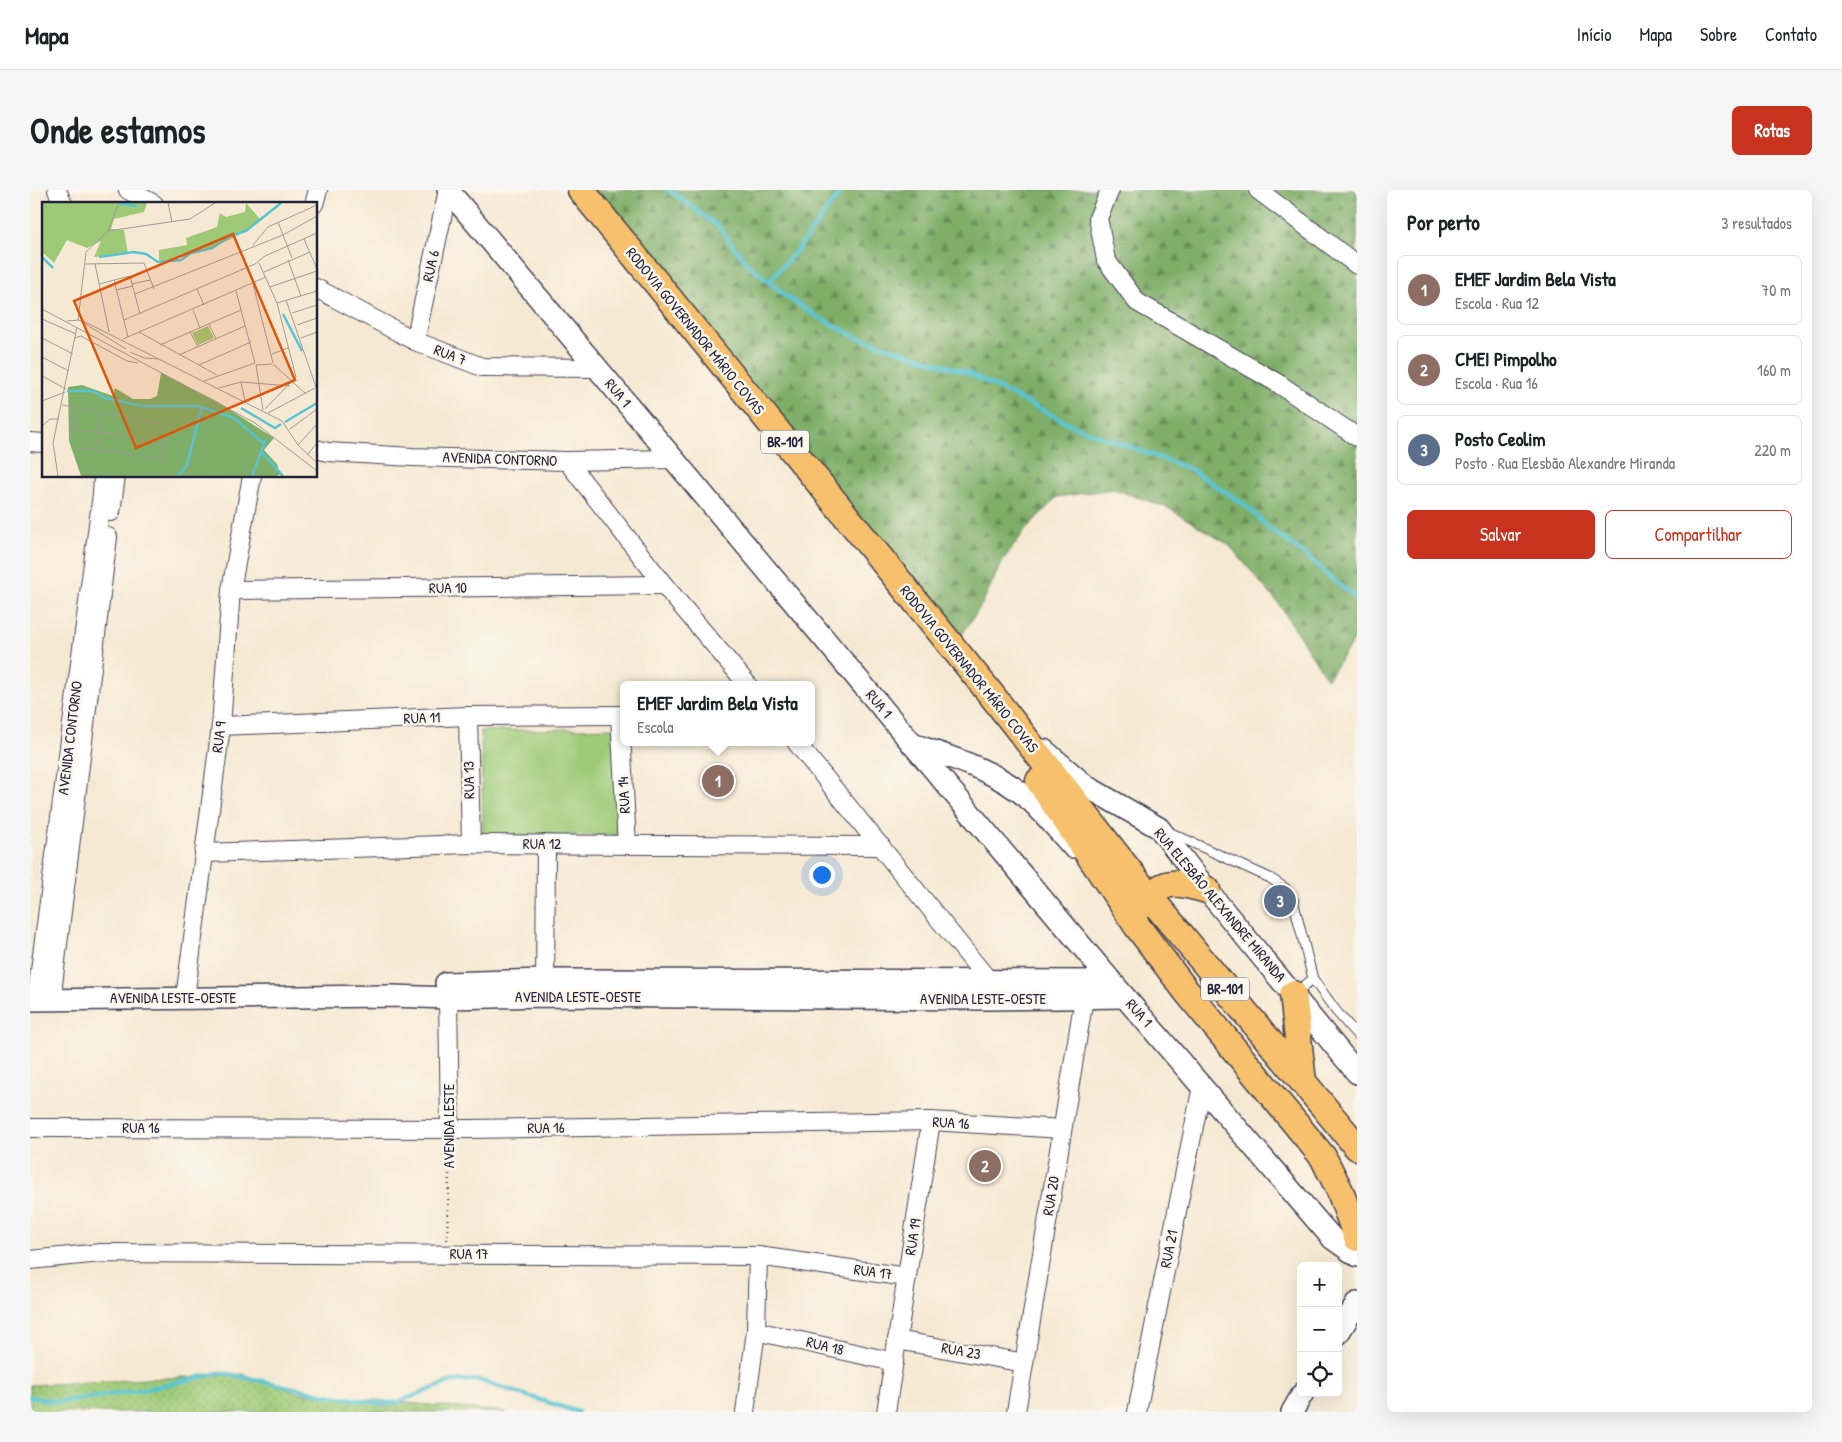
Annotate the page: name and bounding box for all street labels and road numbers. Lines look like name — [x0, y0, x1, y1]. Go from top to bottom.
street label: RODOVIA GOVERNADOR MÁRIO COVAS — [621, 243, 769, 419]
street label: RUA 6 — [417, 248, 444, 284]
street label: RUA 7 — [431, 339, 469, 370]
street label: RUA 1 — [600, 374, 636, 411]
road number: BR-101 — [761, 430, 809, 454]
street label: AVENIDA CONTORNO — [442, 446, 558, 471]
street label: RUA 10 — [429, 577, 467, 598]
street label: RODOVIA GOVERNADOR MÁRIO COVAS — [895, 581, 1043, 757]
street label: AVENIDA CONTORNO — [52, 680, 87, 796]
street label: RUA 1 — [861, 685, 897, 722]
street label: RUA 11 — [403, 706, 441, 729]
street label: RUA 9 — [206, 720, 231, 754]
street label: RUA 13 — [458, 761, 479, 799]
street label: RUA 14 — [612, 776, 635, 814]
street label: RUA ELESBÃO ALEXANDRE MIRANDA — [1150, 823, 1292, 987]
street label: RUA 12 — [523, 833, 561, 854]
road number: BR-101 — [1201, 978, 1249, 1001]
street label: AVENIDA LESTE-OESTE — [515, 986, 641, 1007]
street label: AVENIDA LESTE-OESTE — [110, 987, 236, 1008]
street label: AVENIDA LESTE-OESTE — [920, 988, 1046, 1009]
street label: RUA 1 — [1121, 994, 1158, 1031]
street label: AVENIDA LESTE — [438, 1083, 459, 1168]
street label: RUA 16 — [932, 1111, 970, 1134]
street label: RUA 16 — [122, 1117, 160, 1138]
street label: RUA 16 — [527, 1117, 565, 1138]
street label: RUA 20 — [1037, 1174, 1064, 1217]
street label: RUA 19 — [899, 1217, 926, 1257]
street label: RUA 21 — [1155, 1228, 1182, 1270]
street label: RUA 17 — [450, 1243, 488, 1264]
street label: RUA 17 — [852, 1258, 894, 1285]
street label: RUA 18 — [804, 1331, 846, 1360]
street label: RUA 23 — [940, 1337, 983, 1364]

